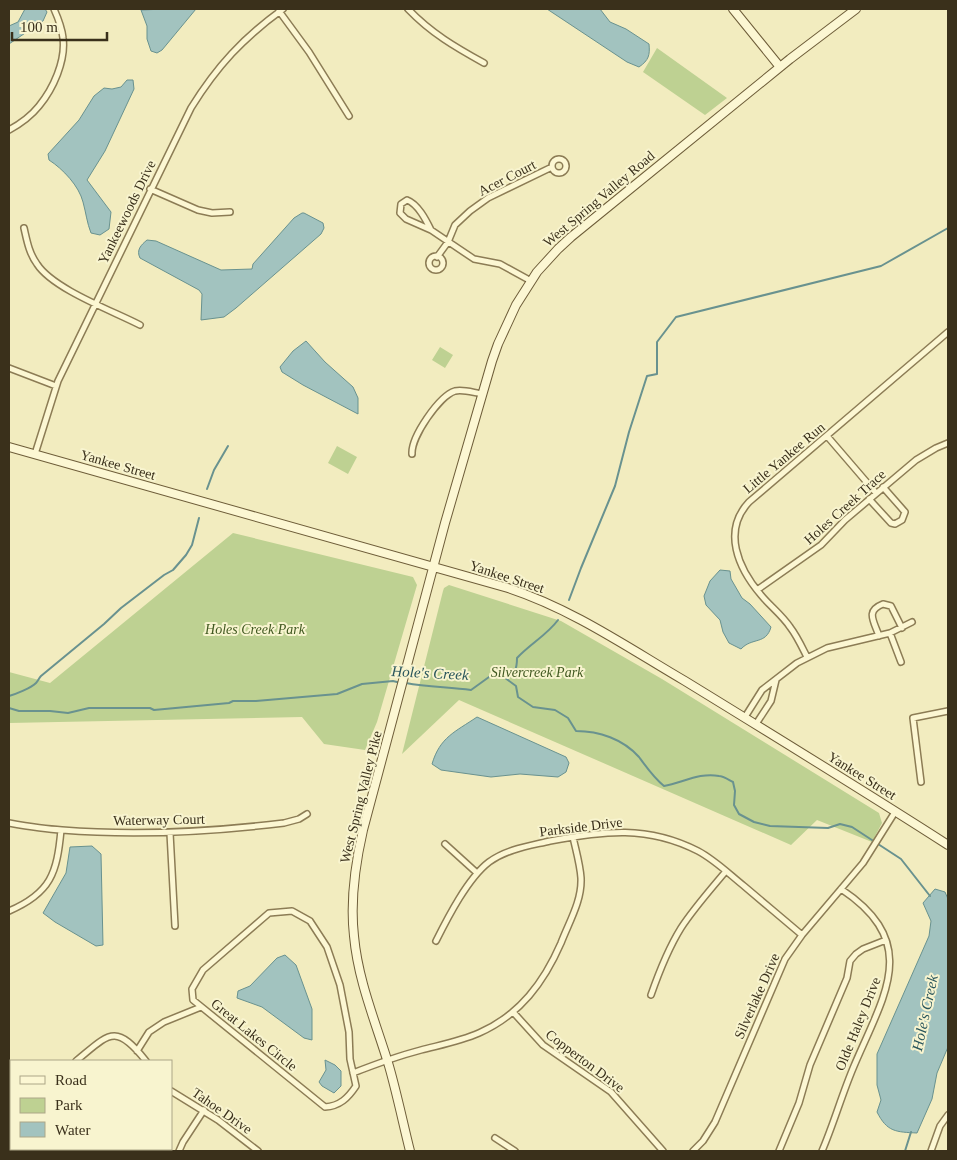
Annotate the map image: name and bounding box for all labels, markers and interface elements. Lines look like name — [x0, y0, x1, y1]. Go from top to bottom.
scale bar — [12, 10, 108, 42]
text: 100 m — [20, 19, 58, 35]
street label: West Spring Valley Road — [540, 148, 658, 250]
street label: Acer Court — [476, 157, 538, 199]
street label: Yankeewoods Drive — [95, 158, 159, 266]
street label: Little Yankee Run — [740, 420, 828, 496]
street label: Yankee Street — [79, 447, 157, 483]
street label: Holes Creek Trace — [801, 467, 889, 547]
street label: Yankee Street — [468, 558, 546, 596]
park label: Holes Creek Park — [204, 622, 306, 637]
water label: Hole's Creek — [390, 663, 469, 683]
park label: Silvercreek Park — [491, 665, 584, 680]
street label: West Spring Valley Pike — [337, 729, 385, 865]
street label: Yankee Street — [825, 749, 899, 803]
street label: Waterway Court — [113, 812, 205, 828]
street label: Parkside Drive — [539, 814, 623, 840]
street label: Silverlake Drive — [731, 951, 783, 1041]
water label: Hole's Creek — [909, 973, 941, 1053]
street label: Olde Haley Drive — [832, 975, 884, 1073]
street label: Great Lakes Circle — [208, 996, 300, 1074]
street label: Copperton Drive — [543, 1027, 627, 1095]
legend — [10, 1060, 172, 1150]
text: Road — [55, 1072, 87, 1088]
street label: Tahoe Drive — [189, 1085, 255, 1137]
text: Park — [55, 1097, 83, 1113]
text: Water — [55, 1122, 90, 1138]

